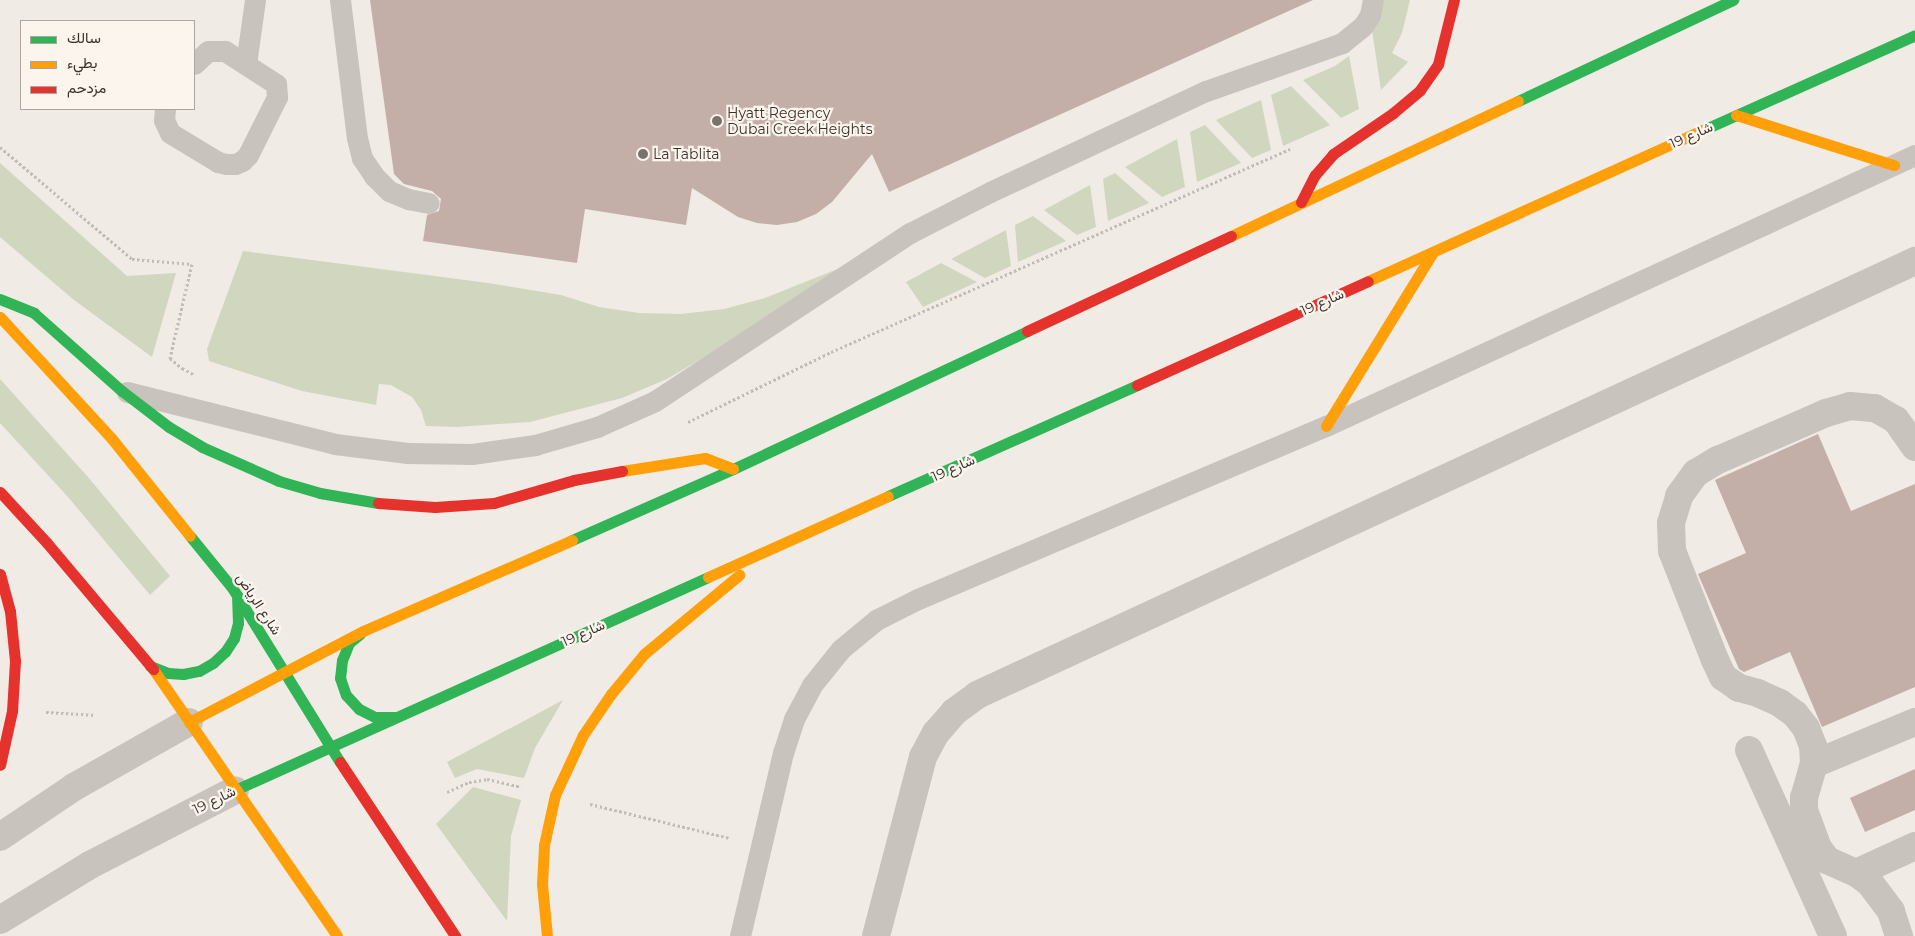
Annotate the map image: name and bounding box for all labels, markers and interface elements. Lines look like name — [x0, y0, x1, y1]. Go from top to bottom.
legend — [20, 20, 195, 110]
text: سالك — [67, 28, 101, 47]
text: بطيء — [67, 53, 97, 72]
text: مزدحم — [67, 78, 106, 97]
place label: Hyatt Regency Dubai Creek Heights — [727, 105, 873, 138]
marker: Hyatt Regency Dubai Creek Heights — [711, 115, 723, 127]
street label: شارع 19 — [1667, 118, 1715, 152]
place label: La Tablita — [653, 146, 720, 162]
marker: La Tablita — [637, 148, 649, 160]
street label: شارع 19 — [1298, 285, 1346, 319]
street label: شارع 19 — [929, 451, 977, 485]
street label: شارع الرياض — [233, 570, 285, 638]
street label: شارع 19 — [559, 616, 607, 650]
street label: شارع 19 — [190, 782, 238, 818]

